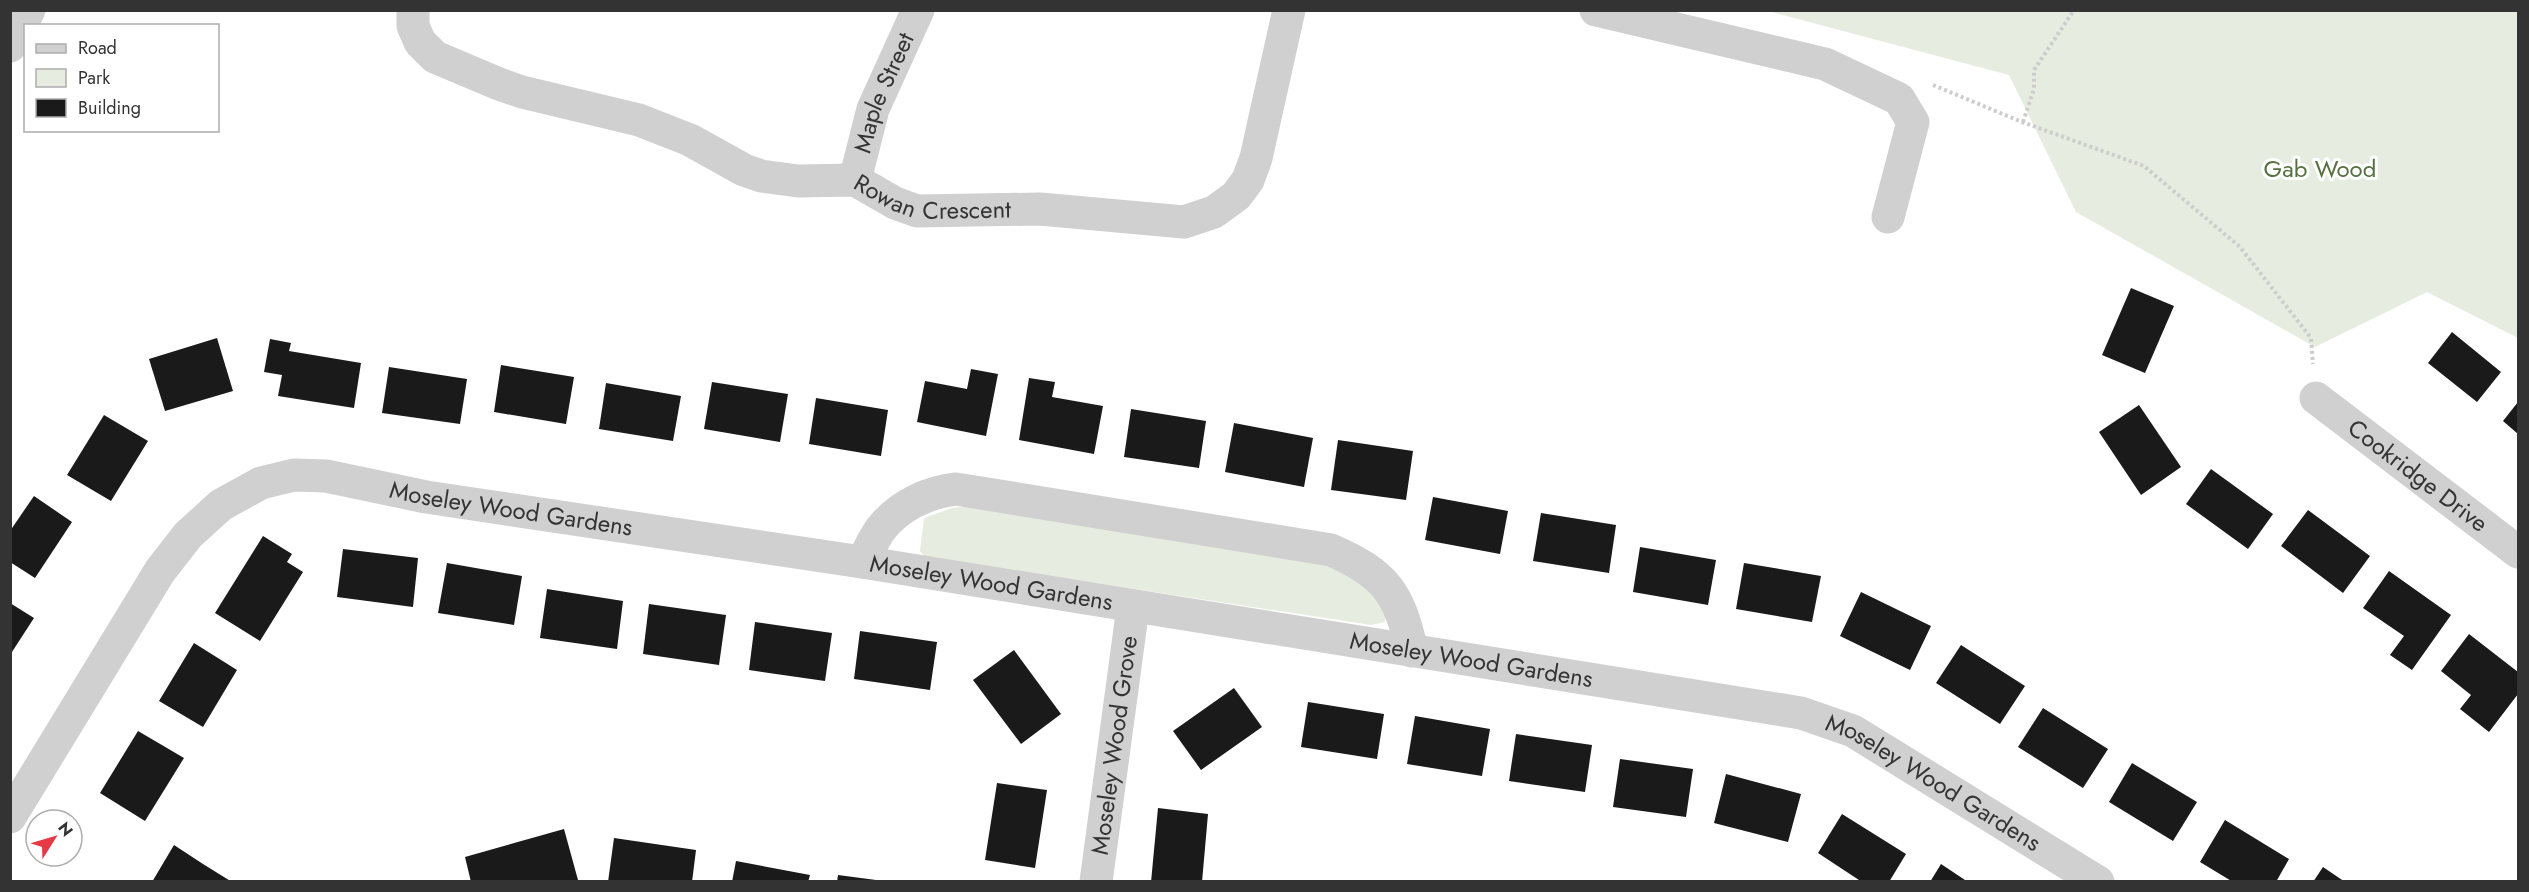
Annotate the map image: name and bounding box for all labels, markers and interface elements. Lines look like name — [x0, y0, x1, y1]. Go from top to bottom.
legend — [24, 24, 219, 132]
street label: Maple Street — [845, 26, 923, 157]
text: Road — [78, 35, 117, 61]
text: Park — [78, 65, 110, 91]
text: Building — [78, 95, 141, 121]
park label: Gab Wood — [2264, 151, 2376, 186]
street label: Rowan Crescent — [847, 165, 1011, 228]
street label: Cookridge Drive — [2341, 410, 2496, 540]
street label: Moseley Wood Gardens — [386, 472, 635, 545]
street label: Moseley Wood Gardens — [867, 546, 1115, 619]
street label: Moseley Wood Gardens — [1347, 623, 1595, 696]
street label: Moseley Wood Grove — [1082, 633, 1146, 857]
street label: Moseley Wood Gardens — [1821, 705, 2048, 860]
north arrow — [24, 808, 84, 868]
text: N — [53, 817, 79, 841]

